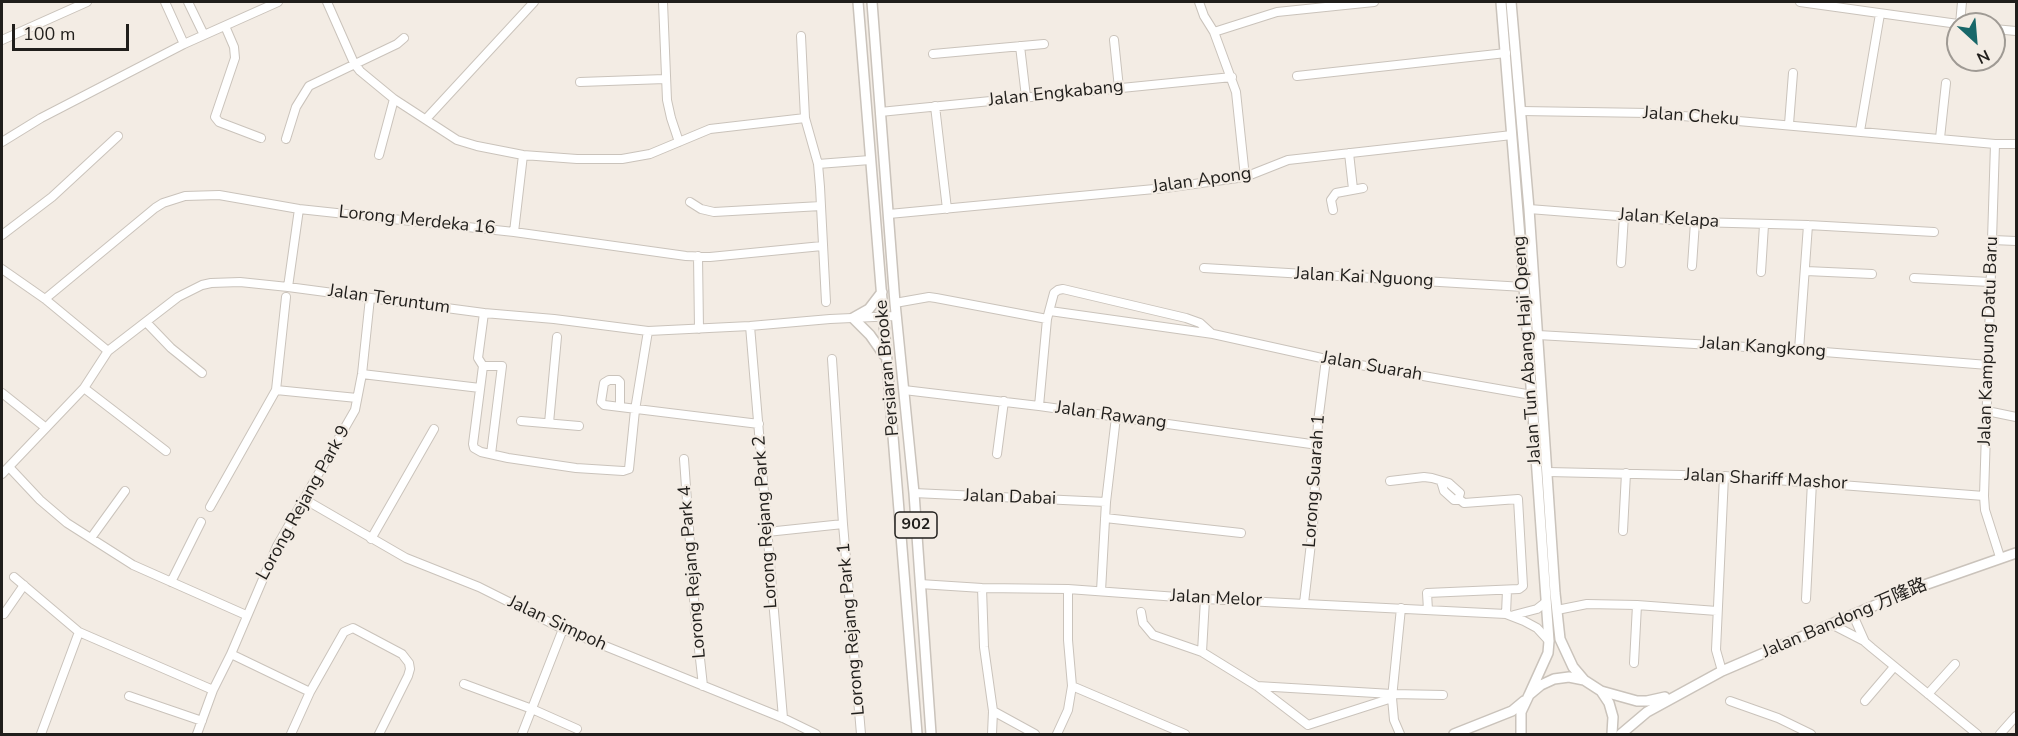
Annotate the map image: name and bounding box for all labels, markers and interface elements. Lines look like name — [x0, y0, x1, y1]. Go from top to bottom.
scale bar — [15, 12, 132, 50]
north arrow — [1946, 12, 2006, 72]
text: 100 m — [23, 22, 75, 46]
text: N — [1973, 44, 1993, 69]
street label: Jalan Engkabang — [987, 76, 1125, 112]
street label: Jalan Cheku — [1642, 103, 1740, 131]
street label: Jalan Apong — [1151, 163, 1253, 199]
street label: Lorong Merdeka 16 — [338, 202, 496, 240]
street label: Jalan Kelapa — [1618, 205, 1720, 233]
street label: Jalan Tun Abang Haji Openg — [1509, 235, 1547, 465]
street label: Jalan Kampung Datu Baru — [1975, 236, 2003, 446]
street label: Jalan Kai Nguong — [1294, 264, 1434, 292]
street label: Jalan Teruntum — [327, 281, 451, 319]
street label: Persiaran Brooke — [871, 299, 905, 437]
street label: Jalan Kangkong — [1699, 333, 1827, 363]
street label: Jalan Suarah — [1320, 348, 1424, 386]
street label: Jalan Rawang — [1054, 398, 1168, 434]
street label: Lorong Suarah 1 — [1300, 414, 1330, 548]
street label: Lorong Rejang Park 9 — [253, 422, 355, 584]
street label: Lorong Rejang Park 2 — [749, 435, 783, 609]
street label: Jalan Shariff Mashor — [1684, 465, 1848, 495]
street label: Lorong Rejang Park 4 — [675, 485, 711, 659]
street label: Jalan Dabai — [964, 486, 1056, 510]
road number: 902 — [895, 512, 937, 538]
street label: Lorong Rejang Park 1 — [834, 542, 870, 716]
street label: Jalan Bandong 万隆路 — [1759, 574, 1931, 664]
street label: Jalan Melor — [1170, 586, 1262, 612]
street label: Jalan Simpoh — [504, 592, 610, 656]

